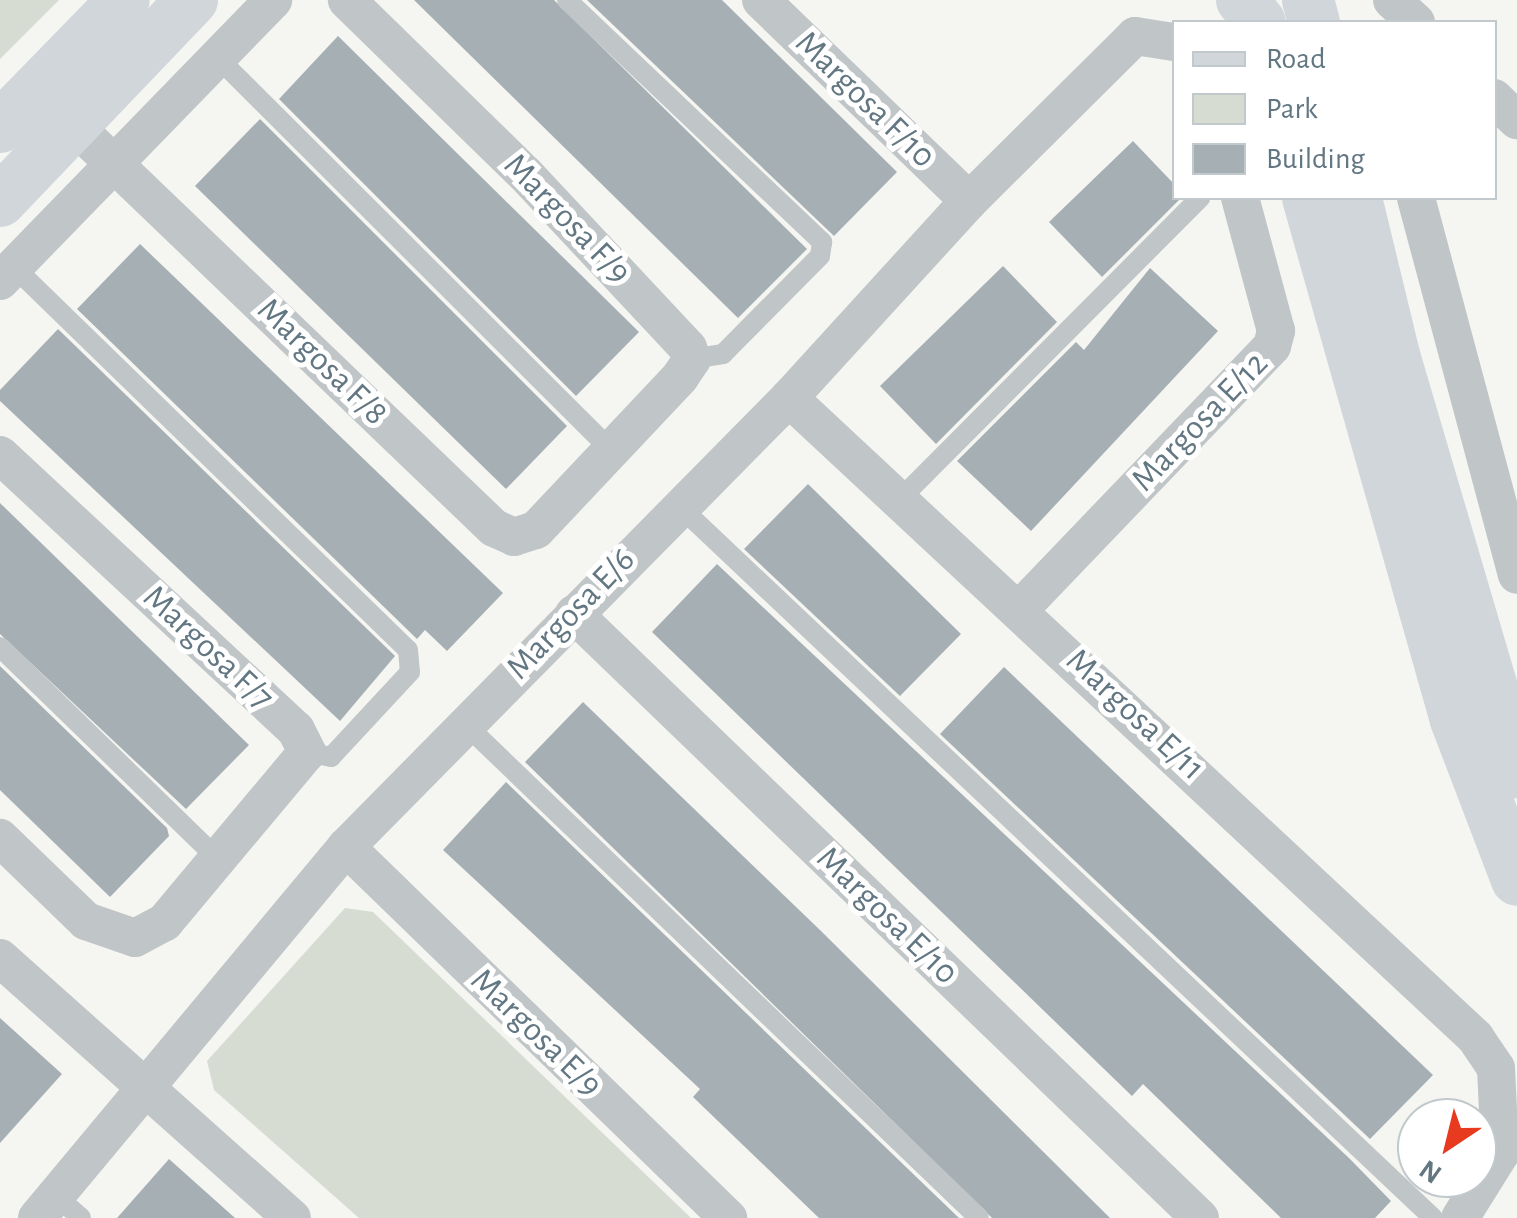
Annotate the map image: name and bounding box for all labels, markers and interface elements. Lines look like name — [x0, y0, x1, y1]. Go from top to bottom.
legend — [1172, 20, 1497, 200]
street label: Margosa F/10 — [786, 23, 944, 177]
text: Road — [1266, 44, 1326, 74]
text: Park — [1266, 94, 1318, 124]
text: Building — [1266, 144, 1365, 174]
street label: Margosa F/9 — [495, 145, 639, 293]
street label: Margosa F/8 — [248, 289, 396, 435]
street label: Margosa E/12 — [1123, 343, 1277, 501]
street label: Margosa E/6 — [498, 539, 644, 689]
street label: Margosa F/7 — [134, 577, 282, 719]
street label: Margosa E/11 — [1057, 640, 1213, 790]
street label: Margosa E/10 — [807, 838, 967, 994]
street label: Margosa E/9 — [461, 960, 611, 1106]
north arrow — [1397, 1098, 1497, 1198]
text: N — [1415, 1154, 1447, 1188]

